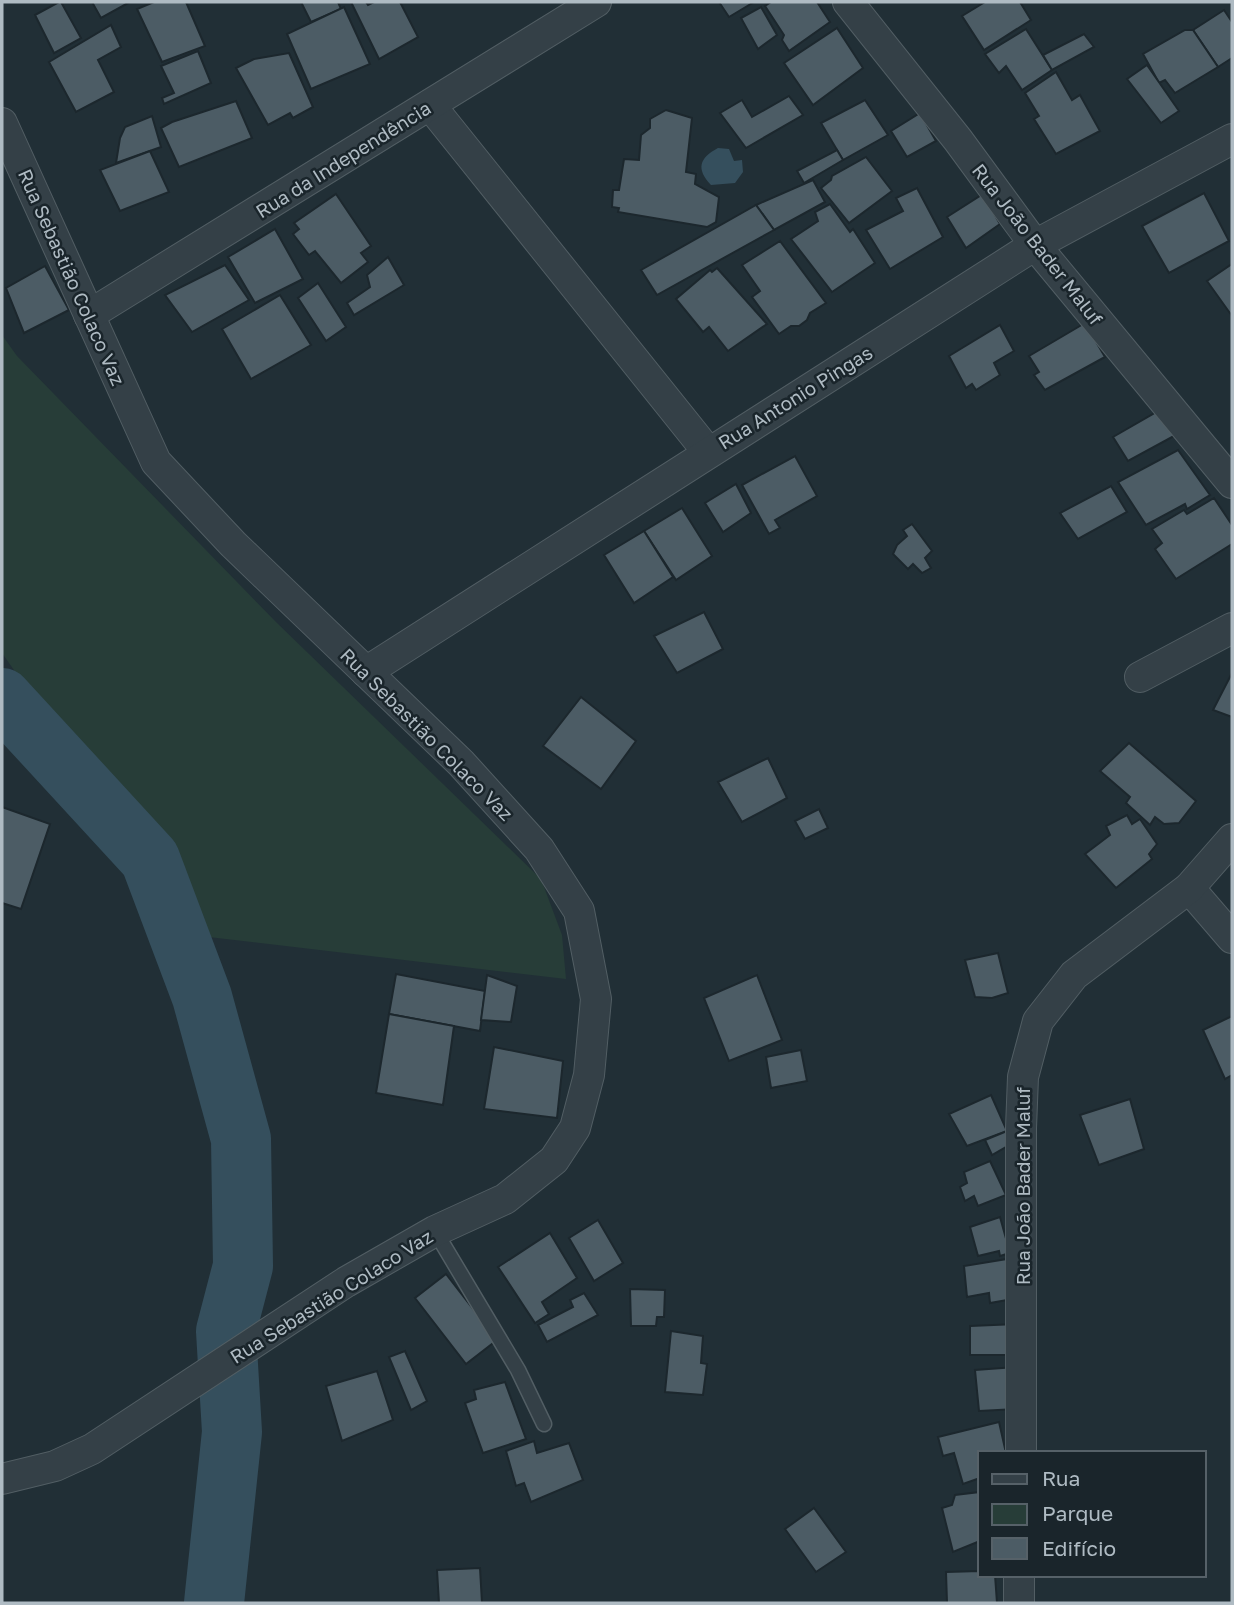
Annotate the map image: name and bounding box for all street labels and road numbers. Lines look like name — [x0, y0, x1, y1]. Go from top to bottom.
street label: Rua da Independência — [251, 96, 435, 222]
street label: Rua João Bader Maluf — [968, 159, 1108, 329]
street label: Rua Sebastião Colaco Vaz — [14, 165, 130, 389]
street label: Rua Antonio Pingas — [714, 340, 876, 454]
street label: Rua Sebastião Colaco Vaz — [336, 643, 518, 825]
street label: Rua João Bader Maluf — [1011, 1087, 1034, 1285]
street label: Rua Sebastião Colaco Vaz — [225, 1224, 437, 1368]

